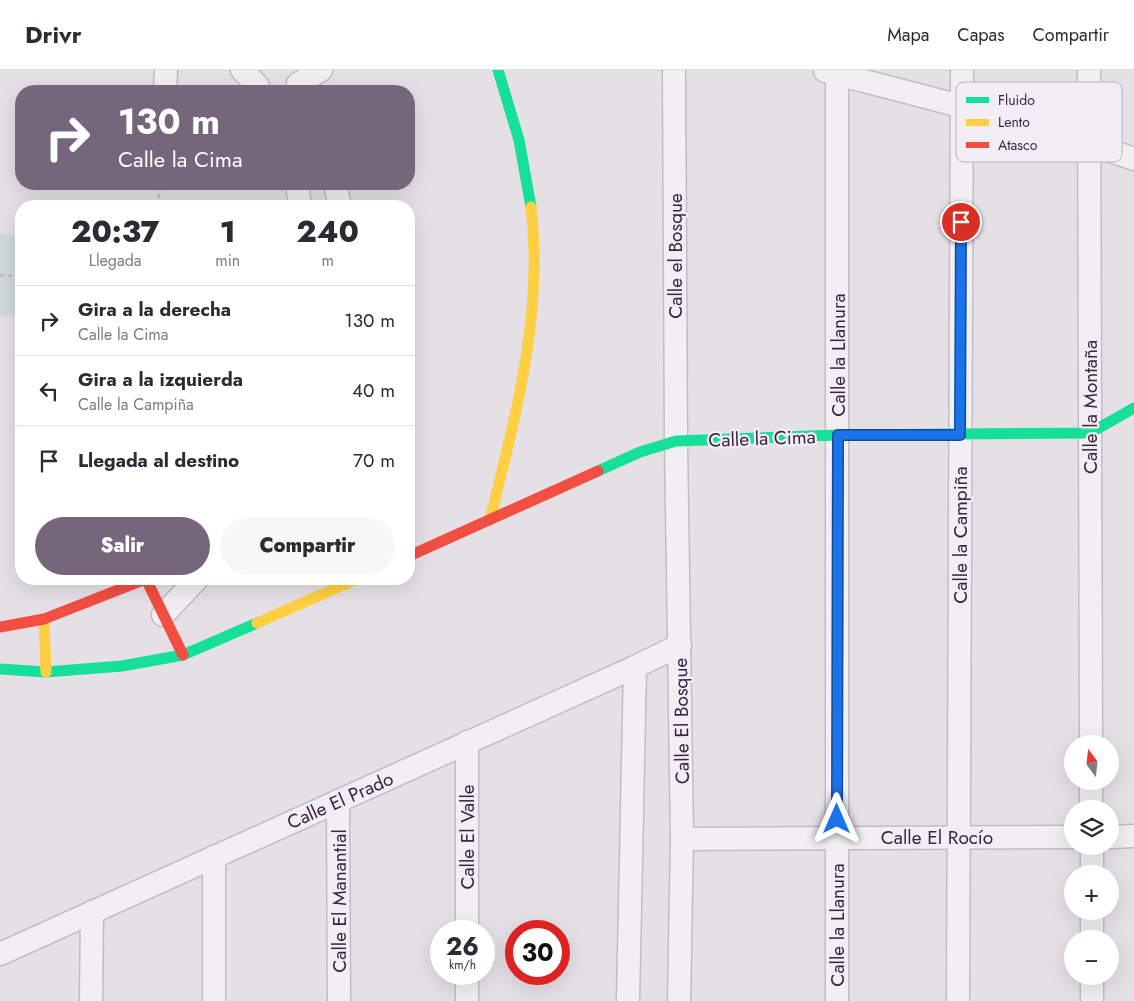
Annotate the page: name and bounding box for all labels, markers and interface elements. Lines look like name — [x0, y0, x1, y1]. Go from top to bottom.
text: Drivr — [25, 17, 82, 52]
text: Mapa — [887, 22, 929, 48]
text: Capas — [957, 22, 1005, 48]
text: Compartir — [1033, 22, 1109, 48]
legend — [956, 82, 1122, 162]
text: Fluido — [998, 90, 1035, 110]
text: 130 m — [118, 97, 220, 147]
icon: right — [35, 105, 100, 170]
text: Lento — [998, 112, 1030, 132]
text: Atasco — [998, 135, 1038, 155]
text: Calle la Cima — [118, 143, 242, 175]
street label: Calle el Bosque — [662, 193, 689, 319]
pin — [940, 201, 982, 243]
icon: arrive — [947, 208, 975, 236]
text: 20:37 — [71, 210, 159, 253]
text: 1 — [220, 210, 236, 253]
text: 240 — [296, 210, 359, 253]
text: Llegada — [89, 249, 142, 272]
text: min — [215, 249, 240, 272]
text: m — [321, 249, 334, 272]
street label: Calle la Llanura — [825, 293, 852, 417]
text: Gira a la derecha — [78, 296, 231, 323]
icon: right — [35, 307, 63, 335]
text: 130 m — [344, 307, 395, 334]
text: Calle la Cima — [78, 323, 169, 346]
street label: Calle la Montaña — [1077, 340, 1104, 474]
text: Gira a la izquierda — [78, 366, 243, 393]
icon: left — [35, 377, 63, 405]
text: 40 m — [352, 377, 395, 404]
text: Calle la Campiña — [78, 393, 194, 416]
street label: Calle la Cima — [708, 423, 816, 454]
icon: arrive — [35, 447, 63, 475]
text: Llegada al destino — [78, 447, 239, 474]
text: 70 m — [353, 447, 395, 474]
street label: Calle la Campiña — [947, 466, 974, 604]
button: Salir — [35, 517, 210, 575]
button: Compartir — [220, 517, 395, 575]
street label: Calle El Bosque — [667, 657, 696, 784]
north arrow — [1064, 735, 1119, 790]
map controls — [1064, 735, 1119, 985]
street label: Calle El Prado — [283, 765, 398, 836]
street label: Calle El Valle — [454, 784, 481, 890]
position arrow — [810, 792, 862, 844]
button: layers — [1064, 800, 1119, 855]
street label: Calle El Rocío — [881, 824, 993, 851]
street label: Calle El Manantial — [326, 829, 353, 973]
street label: Calle la Llanura — [824, 863, 851, 987]
button: + — [1064, 865, 1119, 920]
speed limit sign: 30 — [505, 920, 570, 985]
text: 26 — [446, 928, 479, 964]
button: − — [1064, 930, 1119, 985]
text: km/h — [449, 956, 476, 974]

